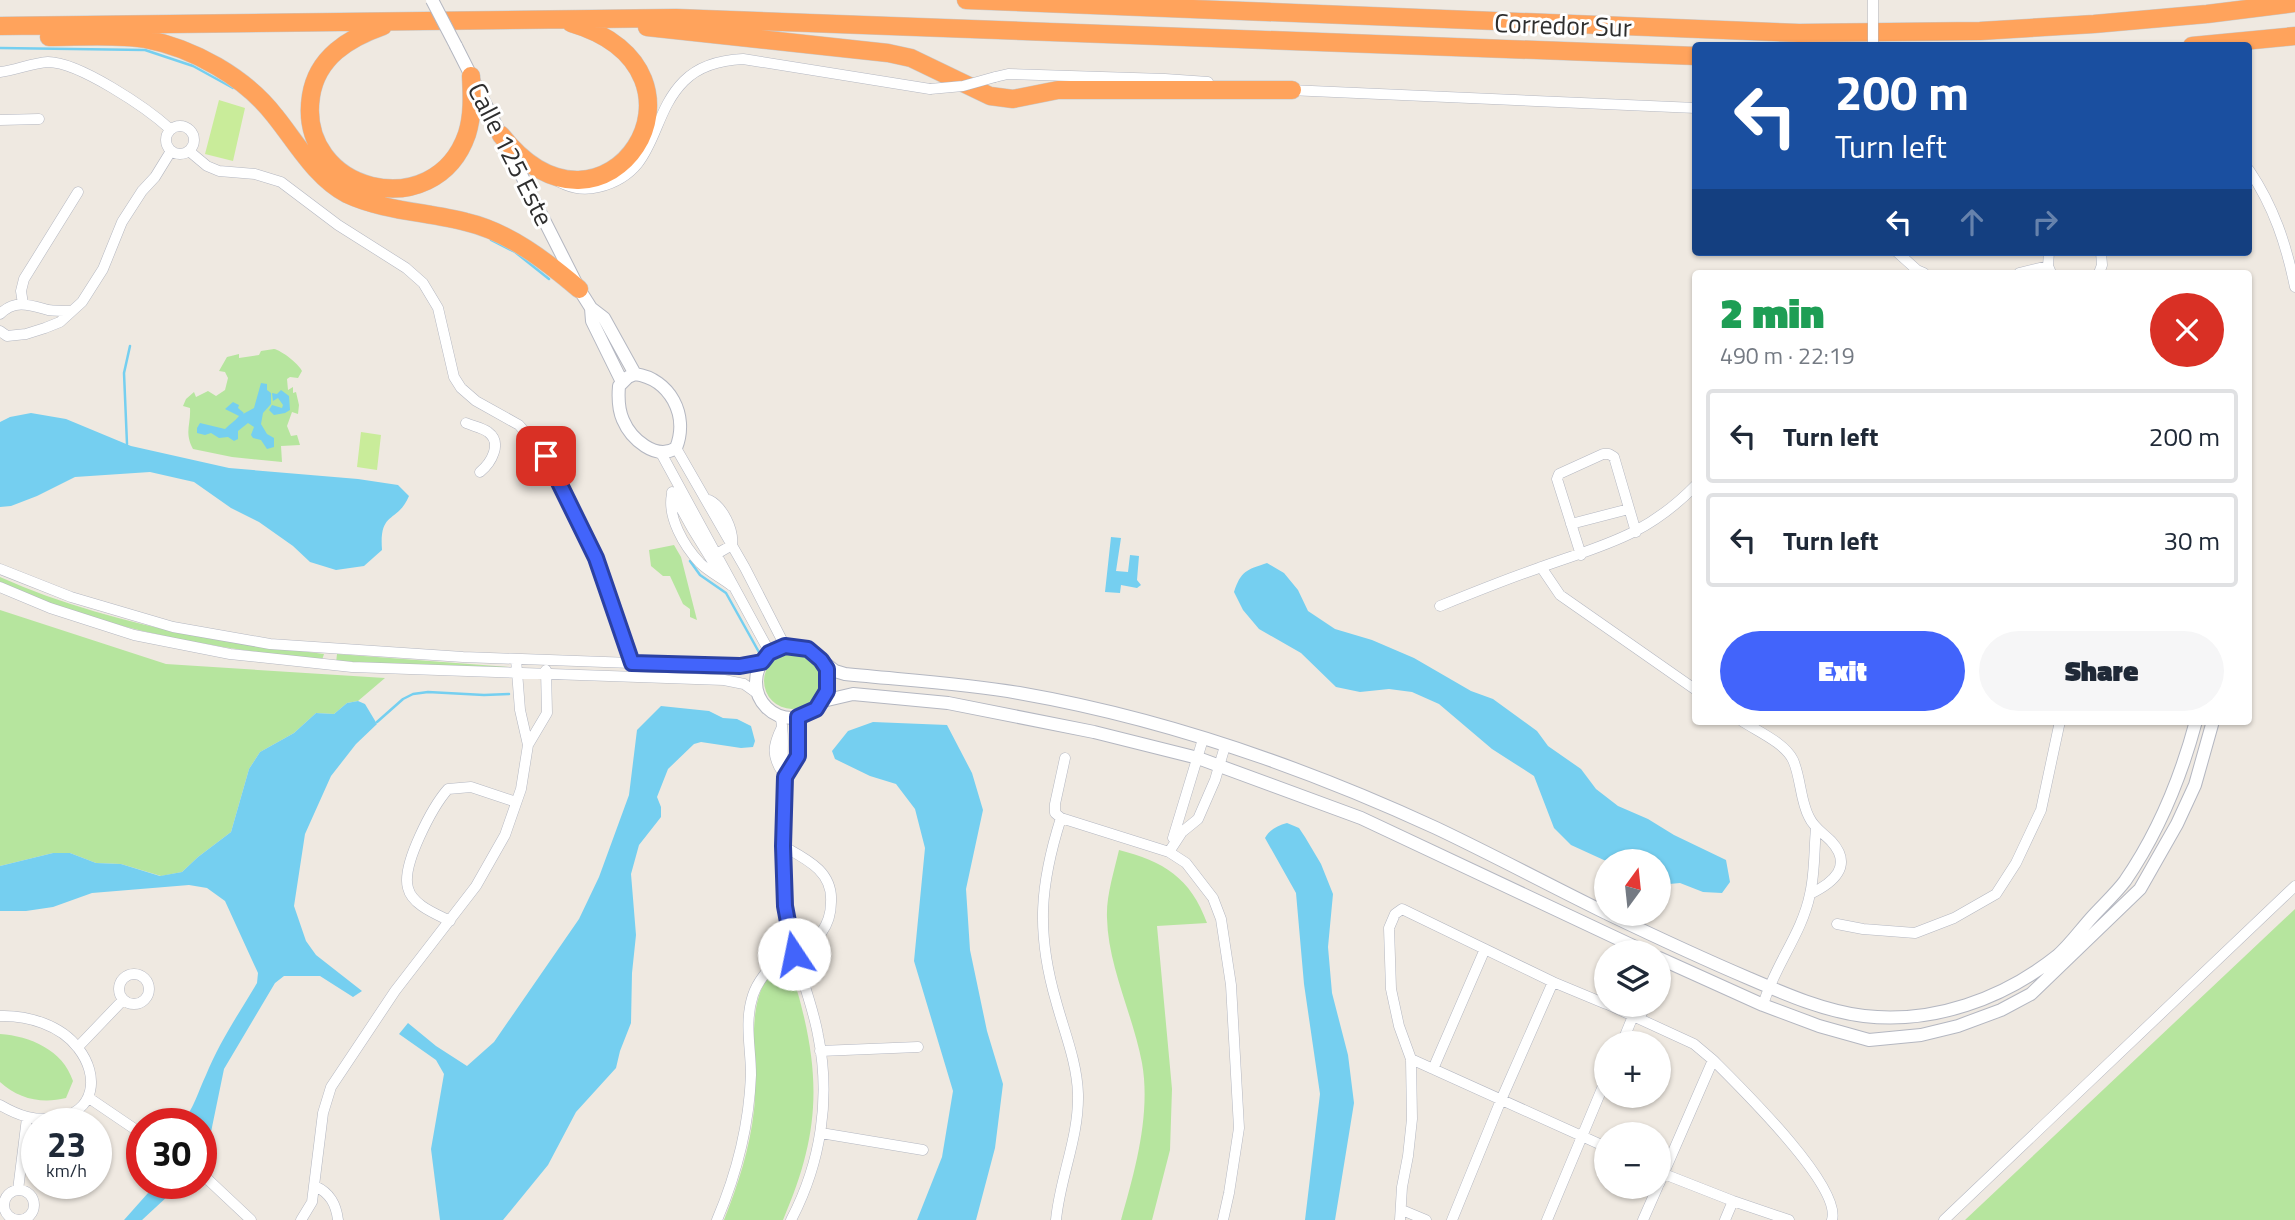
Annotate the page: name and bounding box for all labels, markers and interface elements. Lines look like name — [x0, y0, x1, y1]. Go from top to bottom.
street label: Corredor Sur — [1494, 3, 1632, 47]
text: 200 m — [1835, 54, 1969, 129]
icon: left — [1720, 70, 1811, 161]
street label: Calle 125 Este — [458, 76, 564, 232]
text: Turn left — [1835, 122, 1947, 170]
icon: left — [1880, 203, 1918, 241]
icon: ahead — [1953, 203, 1991, 241]
icon: right — [2026, 203, 2064, 241]
text: 2 min — [1720, 280, 1824, 344]
button: close — [2150, 293, 2224, 367]
text: 490 m · 22:19 — [1720, 338, 1855, 373]
icon: left — [1724, 417, 1762, 455]
text: Turn left — [1783, 417, 1878, 456]
text: 200 m — [2149, 417, 2220, 456]
pin — [516, 426, 576, 486]
icon: arrive — [527, 437, 565, 475]
icon: left — [1724, 521, 1762, 559]
text: Turn left — [1783, 521, 1878, 560]
text: 30 m — [2163, 521, 2220, 560]
button: Exit — [1720, 631, 1965, 711]
button: Share — [1979, 631, 2224, 711]
north arrow — [1594, 849, 1671, 926]
map controls — [1594, 849, 1671, 1199]
position arrow — [757, 917, 831, 991]
button: layers — [1594, 940, 1671, 1017]
button: + — [1594, 1031, 1671, 1108]
speed limit sign: 30 — [126, 1108, 217, 1199]
text: 23 — [47, 1117, 86, 1171]
button: − — [1594, 1122, 1671, 1199]
text: km/h — [46, 1157, 87, 1184]

